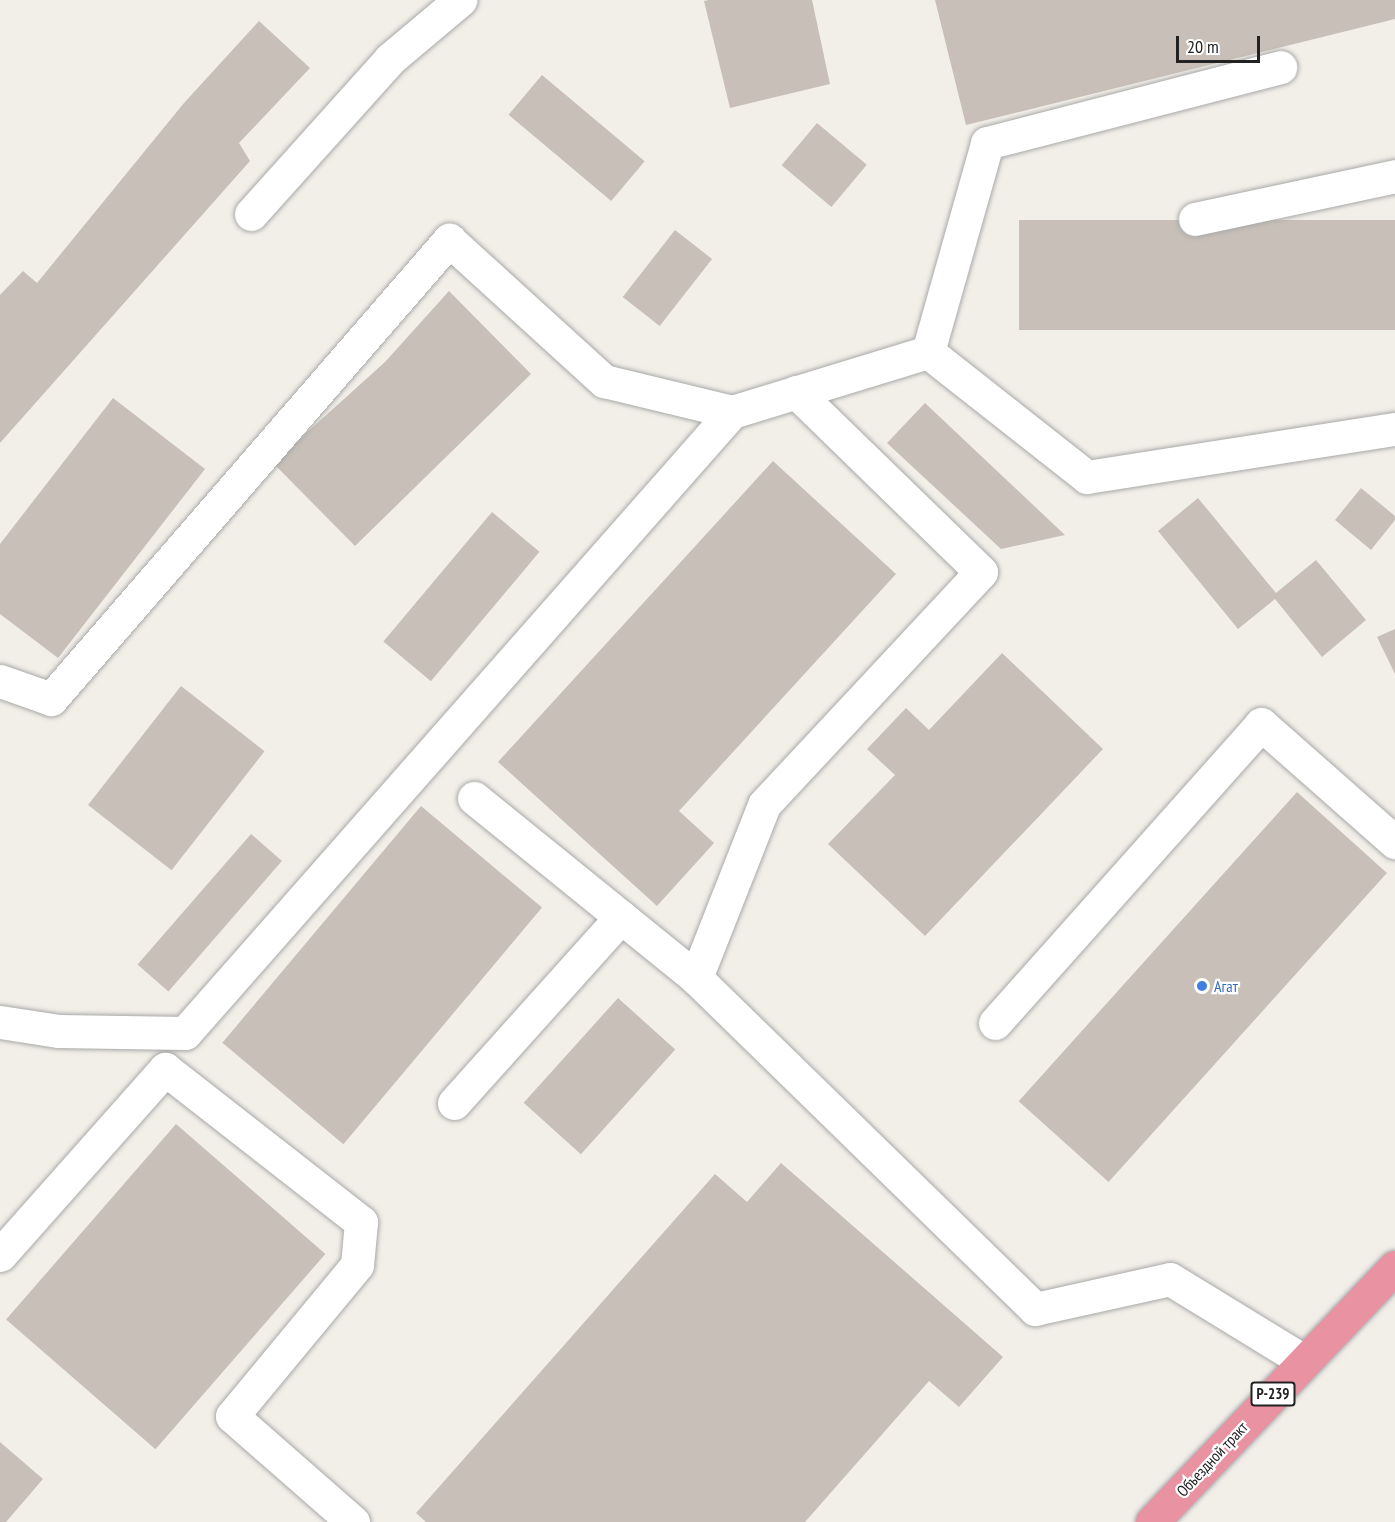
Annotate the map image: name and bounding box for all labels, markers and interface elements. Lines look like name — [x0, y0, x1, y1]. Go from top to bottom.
scale bar — [1179, 24, 1263, 62]
text: 20 m — [1187, 35, 1219, 58]
place label: Агат — [1214, 976, 1238, 996]
marker: Агат — [1195, 979, 1209, 993]
road number: Р-239 — [1250, 1382, 1296, 1406]
street label: Объездной тракт — [1173, 1418, 1251, 1500]

